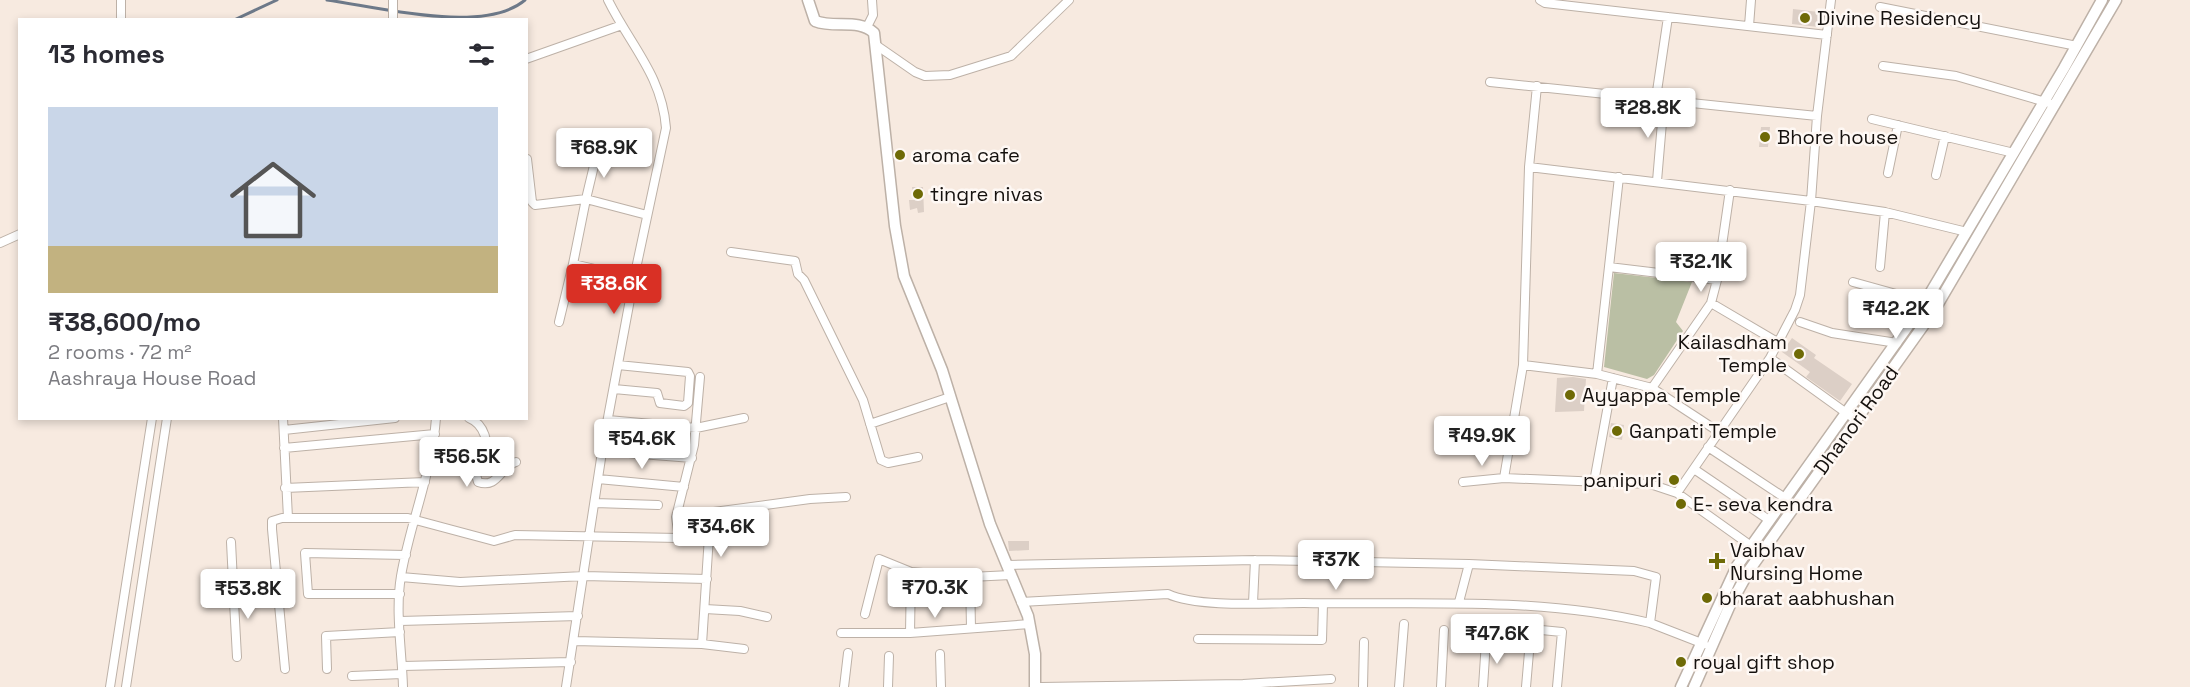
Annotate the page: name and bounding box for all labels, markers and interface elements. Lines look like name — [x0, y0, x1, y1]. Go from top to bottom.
place label: Divine Residency — [1817, 5, 1981, 31]
marker: Divine Residency — [1798, 11, 1812, 25]
text: 13 homes — [48, 37, 165, 71]
icon: filters — [465, 38, 498, 71]
pin: ₹28.8K — [1599, 88, 1697, 139]
text: ₹28.8K — [1615, 94, 1681, 120]
place label: Bhore house — [1777, 124, 1898, 150]
pin: ₹68.9K — [555, 128, 653, 179]
marker: Bhore house — [1758, 130, 1772, 144]
text: ₹68.9K — [570, 134, 638, 160]
place label: aroma cafe — [912, 142, 1020, 168]
icon: home — [219, 146, 327, 254]
marker: aroma cafe — [893, 148, 907, 162]
place label: tingre nivas — [930, 181, 1043, 207]
marker: tingre nivas — [911, 187, 925, 201]
pin: ₹32.1K — [1652, 242, 1750, 293]
text: ₹32.1K — [1670, 248, 1732, 274]
pin: ₹38.6K — [565, 264, 663, 315]
text: ₹38.6K — [580, 270, 648, 296]
pin: ₹42.2K — [1847, 289, 1945, 340]
text: ₹42.2K — [1862, 295, 1930, 321]
text: ₹38,600/mo — [48, 305, 201, 339]
place label: Kailasdham Temple — [1678, 329, 1787, 378]
text: 2 rooms · 72 m² — [48, 339, 192, 365]
marker: Kailasdham Temple — [1792, 347, 1806, 361]
street label: Dhanori Road — [1808, 360, 1904, 480]
text: Aashraya House Road — [48, 365, 256, 391]
place label: Ayyappa Temple — [1582, 382, 1741, 408]
marker: Ayyappa Temple — [1563, 388, 1577, 402]
pin: ₹49.9K — [1433, 416, 1531, 467]
place label: Ganpati Temple — [1629, 418, 1777, 444]
pin: ₹54.6K — [593, 419, 691, 470]
text: ₹49.9K — [1448, 422, 1516, 448]
marker: Ganpati Temple — [1610, 424, 1624, 438]
text: ₹54.6K — [608, 425, 676, 451]
pin: ₹56.5K — [418, 437, 516, 488]
text: ₹56.5K — [433, 443, 501, 469]
place label: panipuri — [1583, 467, 1662, 493]
marker: panipuri — [1667, 473, 1681, 487]
place label: E- seva kendra — [1693, 491, 1833, 517]
marker: E- seva kendra — [1674, 497, 1688, 511]
pin: ₹34.6K — [672, 507, 770, 558]
text: ₹34.6K — [687, 513, 755, 539]
place label: Vaibhav Nursing Home — [1730, 537, 1863, 586]
pin: ₹37K — [1300, 540, 1372, 591]
text: ₹37K — [1312, 546, 1360, 572]
marker: Vaibhav Nursing Home — [1708, 552, 1726, 570]
pin: ₹70.3K — [886, 568, 984, 619]
pin: ₹53.8K — [199, 569, 297, 620]
text: ₹70.3K — [902, 574, 968, 600]
text: ₹53.8K — [214, 575, 282, 601]
place label: bharat aabhushan — [1719, 585, 1895, 611]
marker: bharat aabhushan — [1700, 591, 1714, 605]
pin: ₹47.6K — [1448, 614, 1546, 665]
text: ₹47.6K — [1465, 620, 1529, 646]
place label: royal gift shop — [1693, 649, 1835, 675]
marker: royal gift shop — [1674, 655, 1688, 669]

